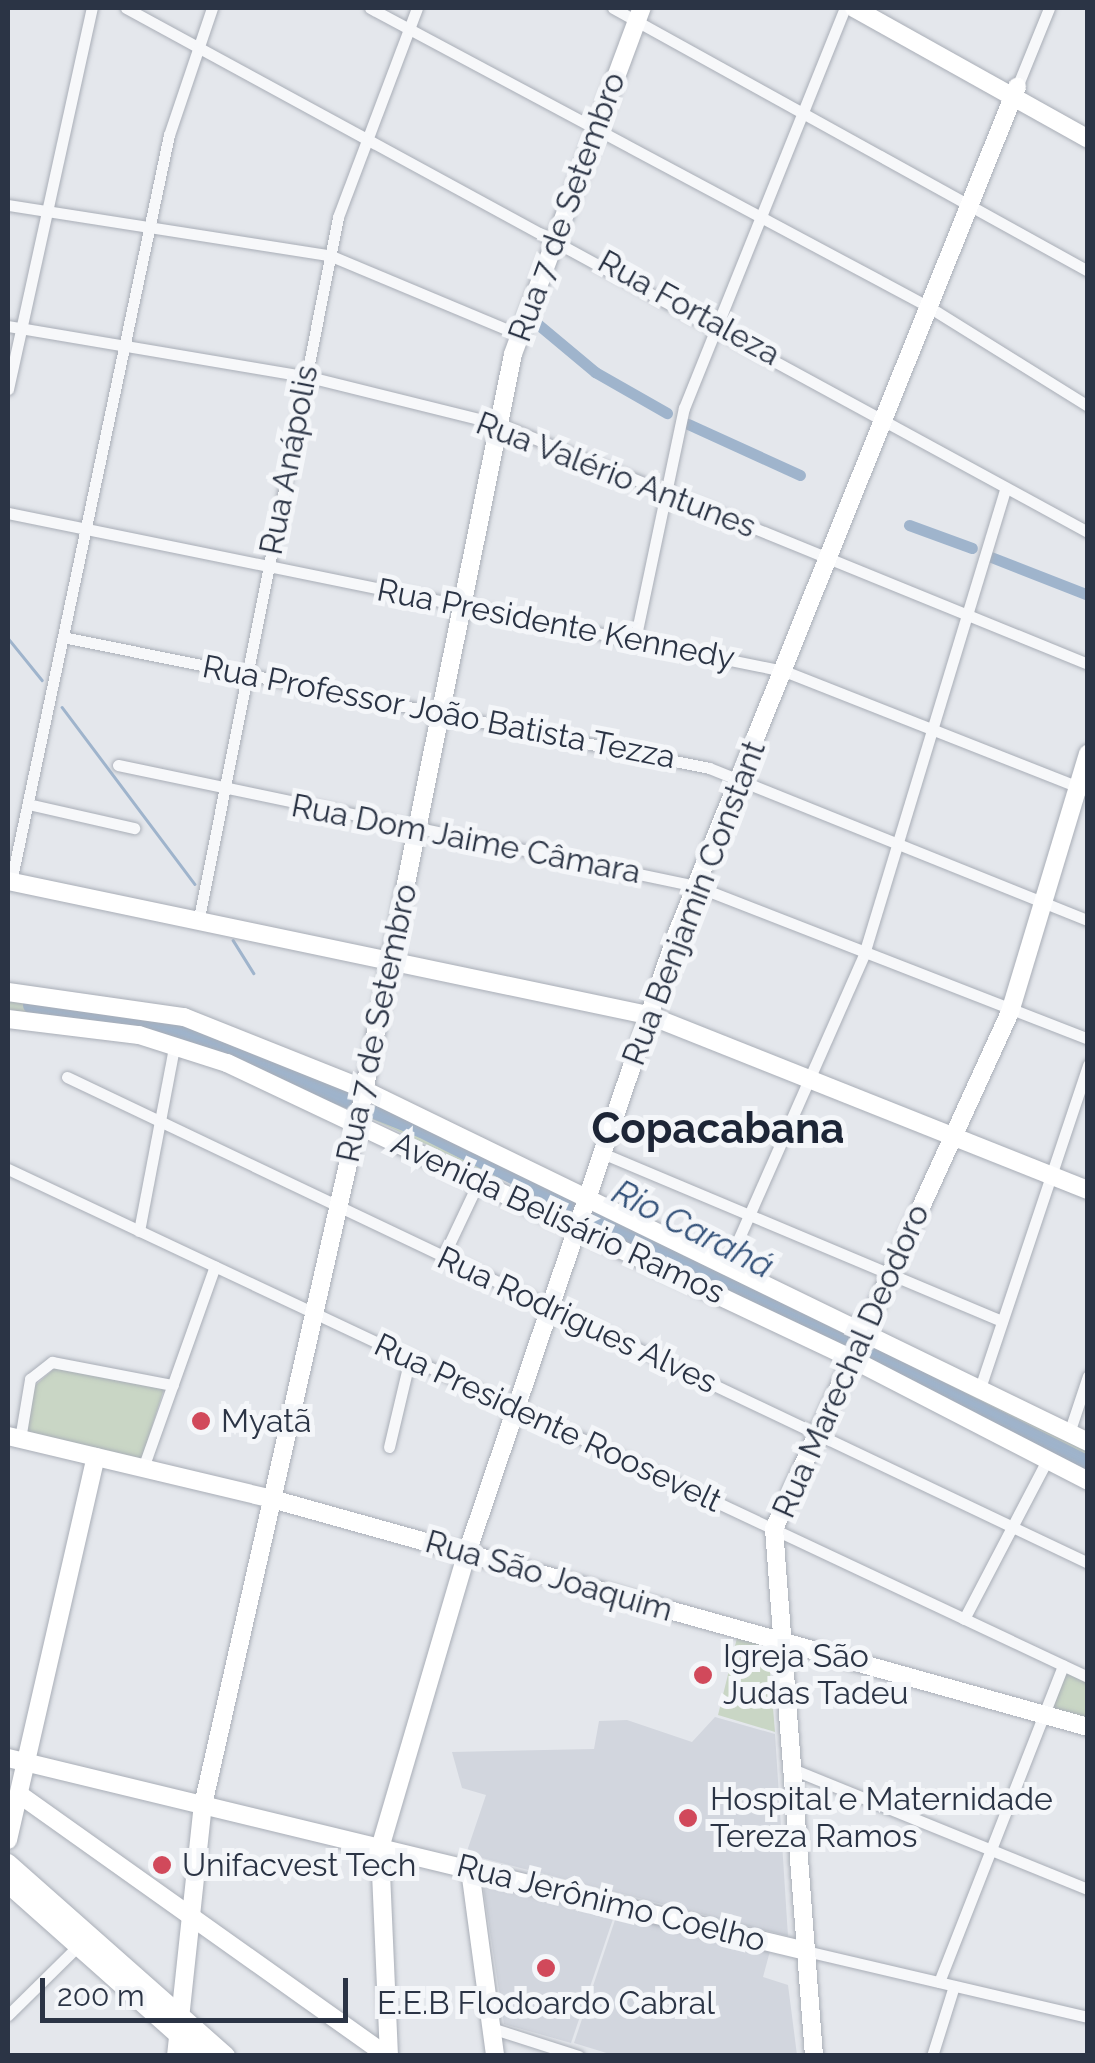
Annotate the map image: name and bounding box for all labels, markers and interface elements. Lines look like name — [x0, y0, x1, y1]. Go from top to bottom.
street label: Rua 7 de Setembro — [500, 67, 634, 347]
street label: Rua Fortaleza — [591, 242, 787, 374]
street label: Rua Anápolis — [252, 362, 326, 558]
street label: Rua Valério Antunes — [470, 404, 762, 546]
street label: Rua Presidente Kennedy — [374, 570, 738, 678]
street label: Rua Professor João Batista Tezza — [198, 647, 680, 777]
street label: Rua Benjamin Constant — [614, 735, 774, 1071]
street label: Rua Dom Jaime Câmara — [288, 786, 644, 892]
street label: Rua 7 de Setembro — [329, 880, 425, 1166]
district label: Copacabana — [592, 1104, 844, 1154]
street label: Avenida Belisário Ramos — [385, 1124, 731, 1312]
water label: Rio Carahá — [606, 1171, 780, 1287]
street label: Rua Marechal Deodoro — [764, 1198, 938, 1524]
street label: Rua Rodrigues Alves — [431, 1238, 723, 1402]
street label: Rua Presidente Roosevelt — [368, 1326, 728, 1520]
place label: Myatã — [221, 1402, 311, 1440]
marker: Myatã — [190, 1410, 212, 1432]
street label: Rua São Joaquim — [421, 1522, 677, 1630]
place label: Igreja São Judas Tadeu — [723, 1638, 910, 1713]
marker: Igreja São Judas Tadeu — [692, 1664, 714, 1686]
place label: Hospital e Maternidade Tereza Ramos — [710, 1781, 1054, 1856]
marker: Hospital e Maternidade Tereza Ramos — [675, 1805, 701, 1831]
place label: Unifacvest Tech — [182, 1846, 417, 1884]
street label: Rua Jerônimo Coelho — [452, 1846, 770, 1960]
marker: Unifacvest Tech — [151, 1854, 173, 1876]
marker: E.E.B Flodoardo Cabral — [535, 1957, 557, 1979]
scale bar — [45, 1958, 352, 2020]
text: 200 m — [57, 1978, 145, 2013]
place label: E.E.B Flodoardo Cabral — [377, 1984, 715, 2022]

